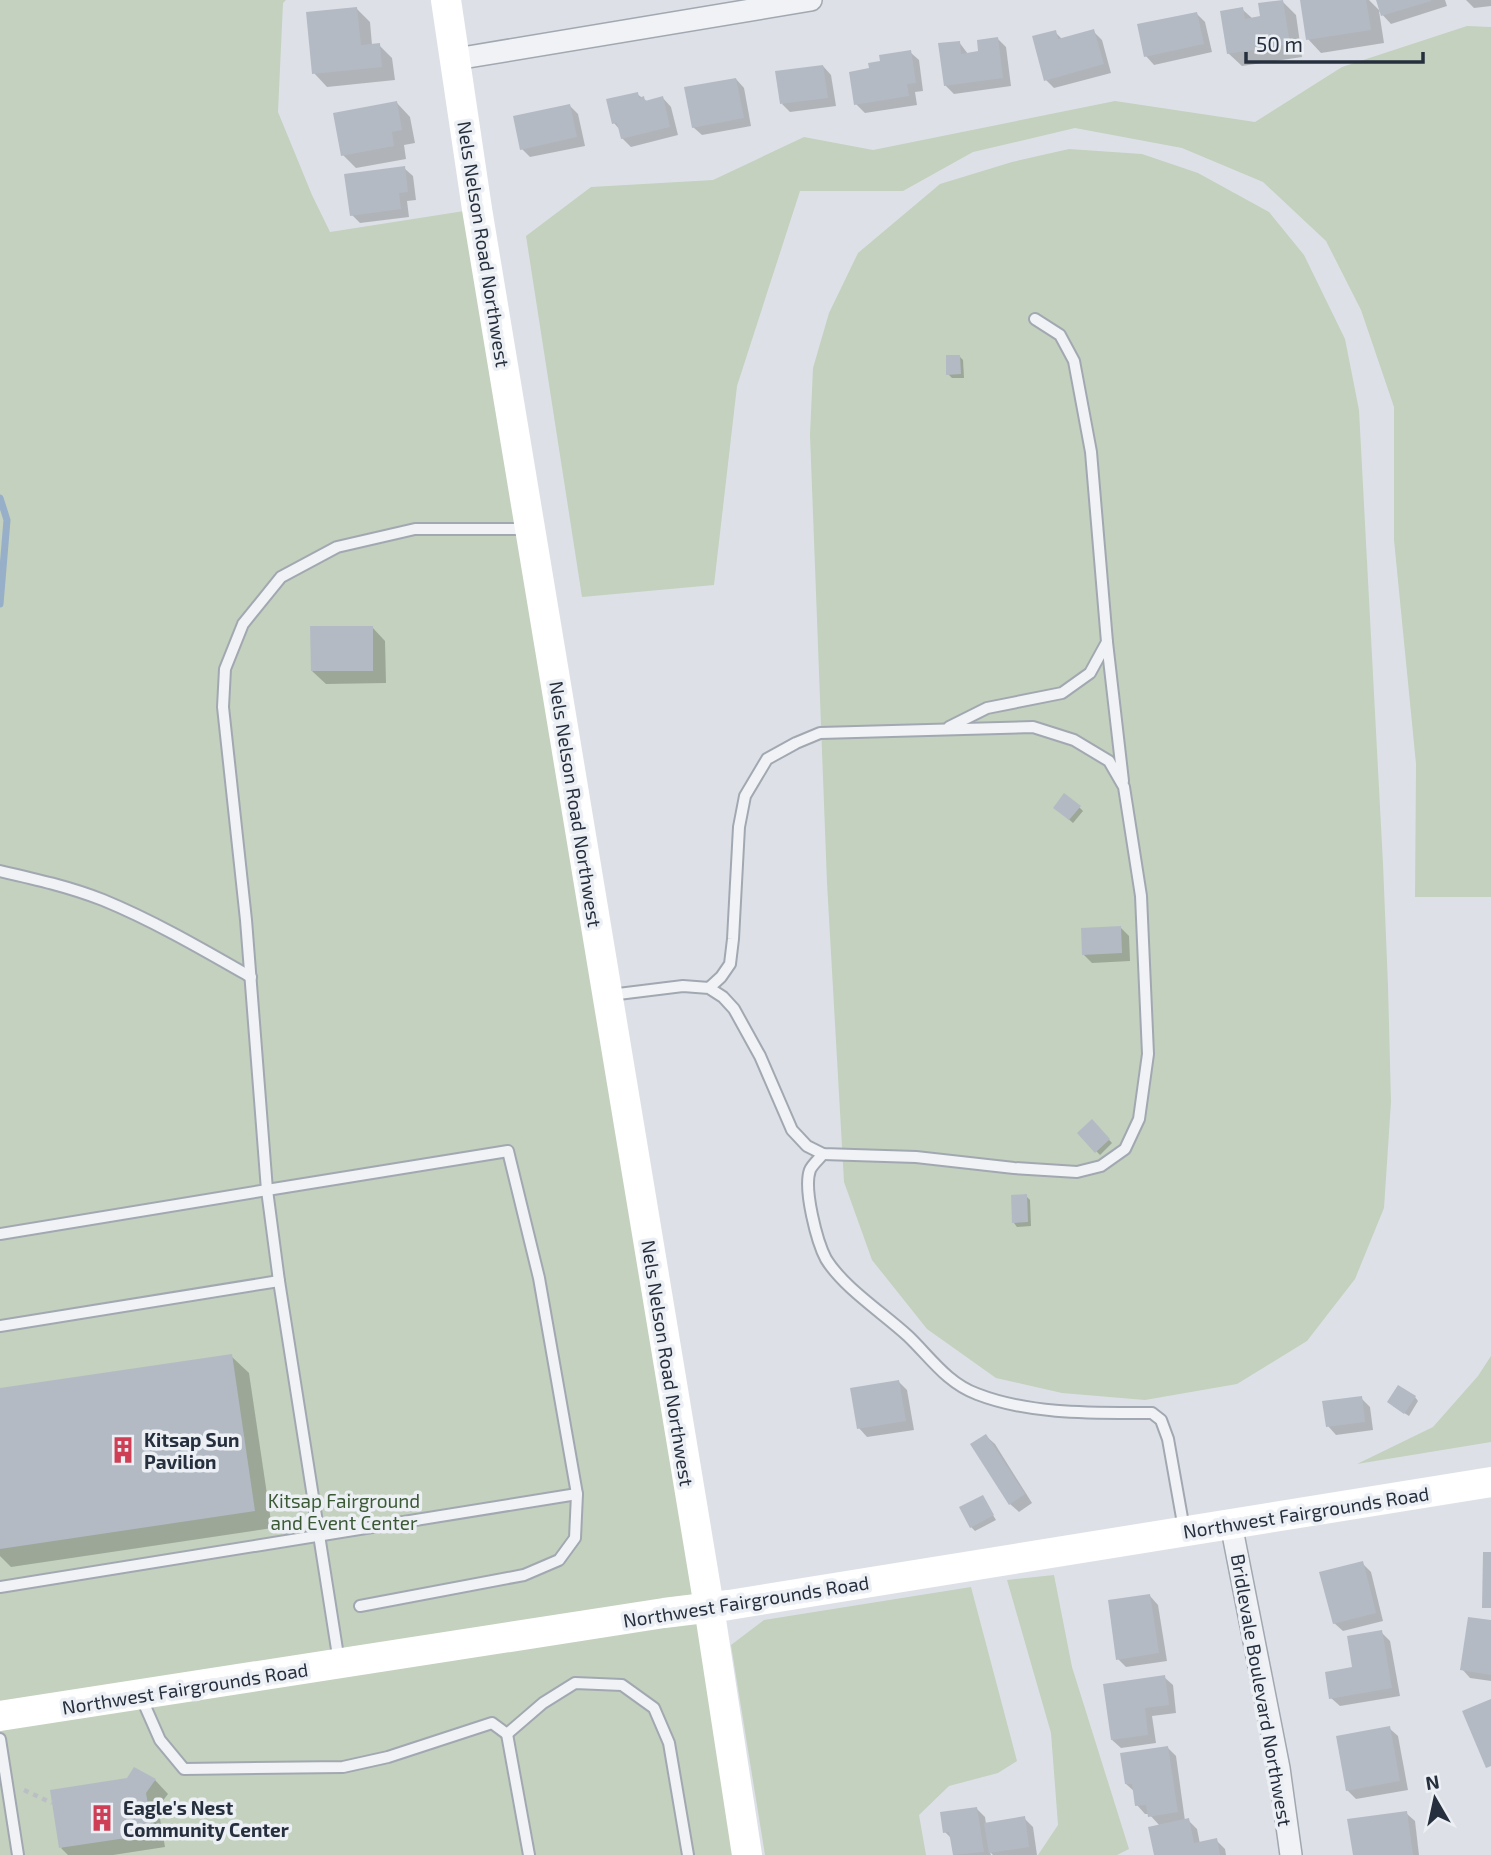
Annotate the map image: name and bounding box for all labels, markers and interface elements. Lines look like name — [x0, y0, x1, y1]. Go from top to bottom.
scale bar — [1246, 21, 1423, 65]
text: 50 m — [1256, 31, 1303, 56]
street label: Nels Nelson Road Northwest — [453, 119, 515, 369]
street label: Nels Nelson Road Northwest — [545, 679, 607, 929]
street label: Nels Nelson Road Northwest — [637, 1238, 699, 1488]
place label: Kitsap Sun Pavilion — [144, 1428, 239, 1473]
building icon: Kitsap Sun Pavilion — [108, 1435, 138, 1465]
street label: Northwest Fairgrounds Road — [1181, 1481, 1431, 1543]
park label: Kitsap Fairground and Event Center — [268, 1489, 420, 1534]
street label: Bridlevale Boulevard Northwest — [1227, 1552, 1297, 1828]
street label: Northwest Fairgrounds Road — [621, 1570, 871, 1632]
street label: Northwest Fairgrounds Road — [60, 1657, 310, 1719]
north arrow — [1400, 1764, 1470, 1834]
text: N — [1424, 1769, 1441, 1794]
place label: Eagle's Nest Community Center — [123, 1796, 289, 1842]
building icon: Eagle's Nest Community Center — [87, 1803, 117, 1833]

